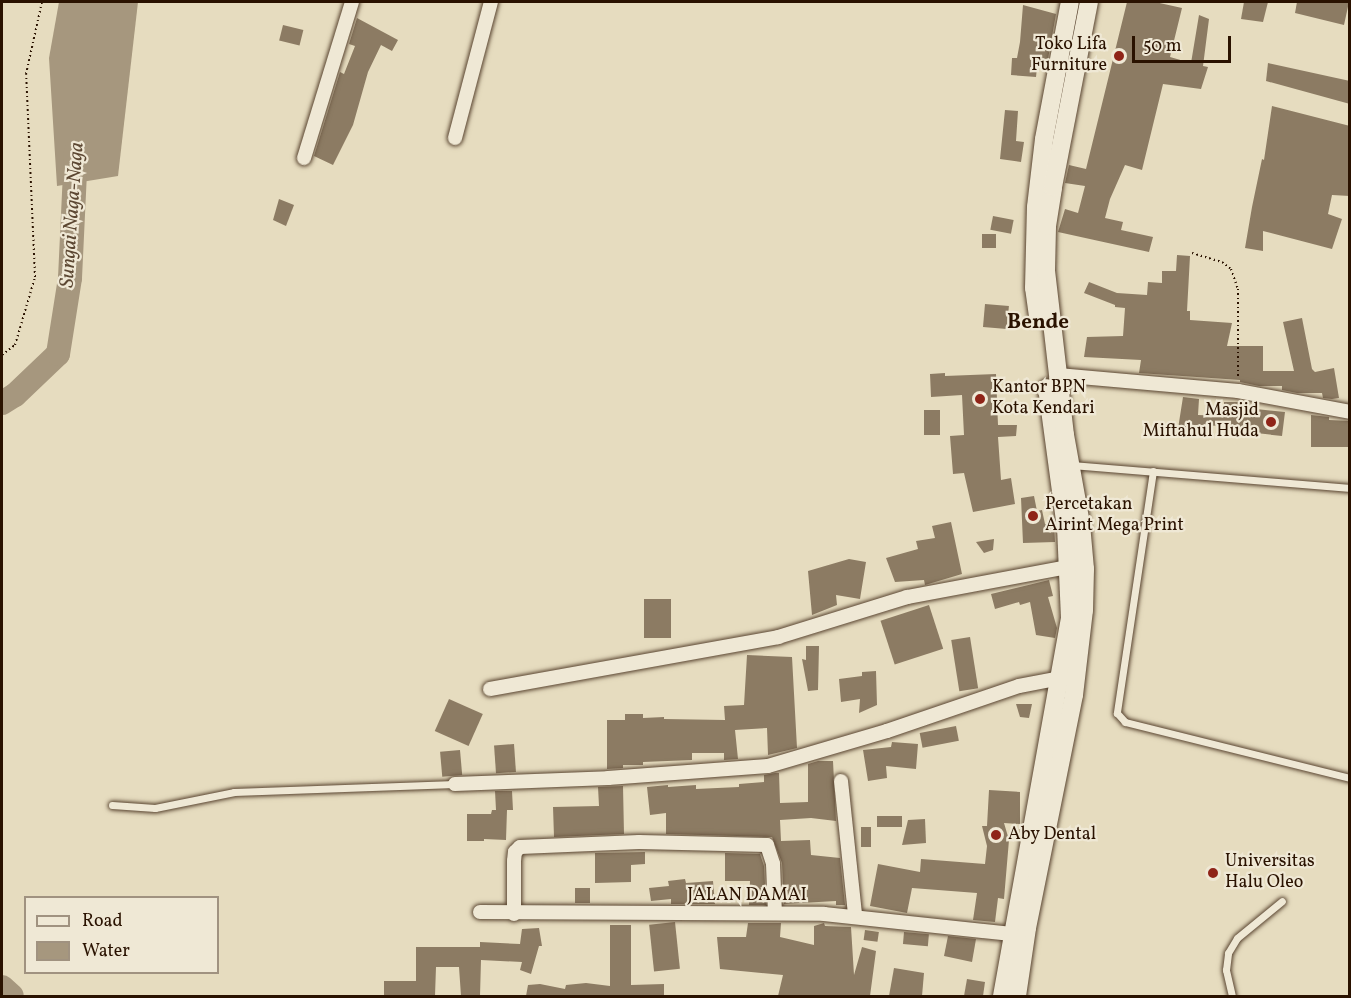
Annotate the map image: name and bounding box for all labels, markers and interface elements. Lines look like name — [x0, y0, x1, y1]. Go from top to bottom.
scale bar — [1135, 24, 1234, 62]
text: 50 m — [1143, 34, 1182, 59]
place label: Toko Lifa Furniture — [1031, 35, 1107, 78]
marker: Toko Lifa Furniture — [1112, 49, 1126, 63]
water label: Sungai Naga-Naga — [56, 141, 90, 289]
district label: Bende — [1007, 310, 1069, 336]
place label: Kantor BPN Kota Kendari — [992, 378, 1095, 420]
marker: Kantor BPN Kota Kendari — [973, 392, 987, 406]
place label: Masjid Miftahul Huda — [1143, 401, 1259, 444]
marker: Masjid Miftahul Huda — [1264, 415, 1278, 429]
place label: Percetakan Airint Mega Print — [1045, 495, 1184, 538]
marker: Percetakan Airint Mega Print — [1026, 509, 1040, 523]
place label: Aby Dental — [1008, 824, 1097, 846]
marker: Aby Dental — [989, 828, 1003, 842]
place label: Universitas Halu Oleo — [1225, 852, 1315, 894]
marker: Universitas Halu Oleo — [1206, 866, 1220, 880]
street label: JALAN DAMAI — [687, 885, 807, 907]
legend — [24, 896, 219, 974]
text: Road — [82, 909, 123, 934]
text: Water — [82, 939, 130, 964]

